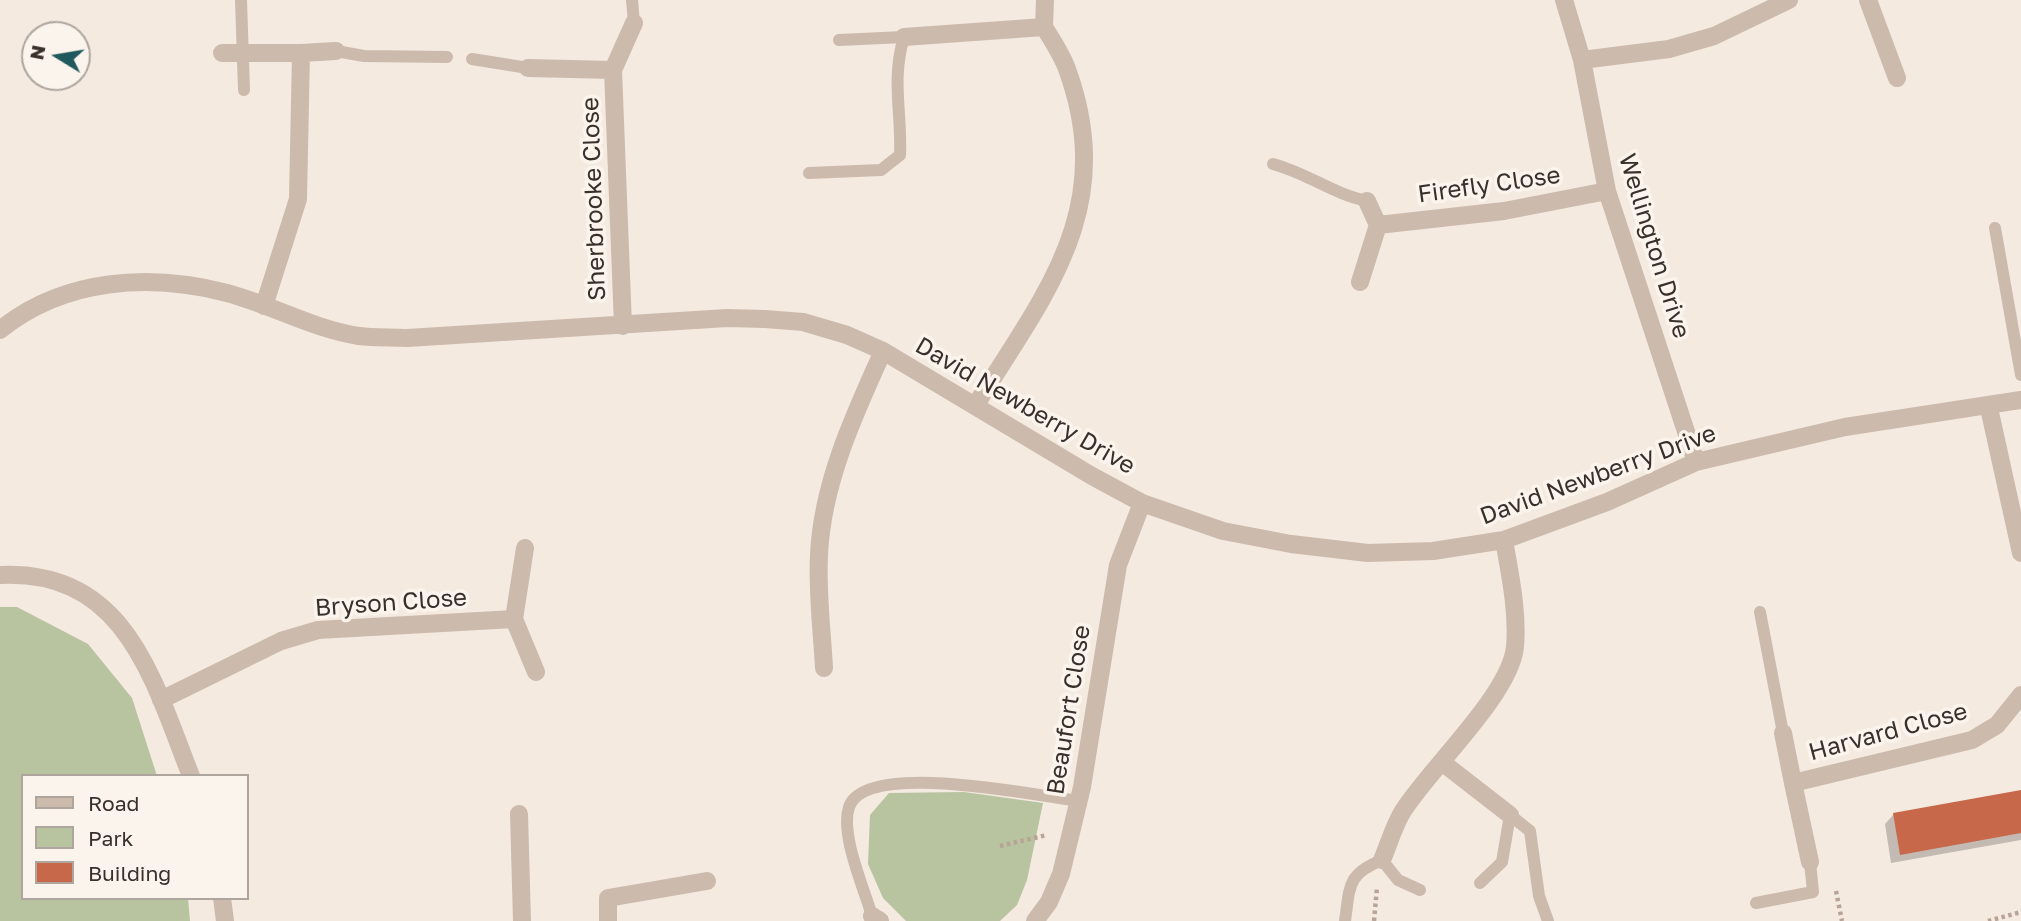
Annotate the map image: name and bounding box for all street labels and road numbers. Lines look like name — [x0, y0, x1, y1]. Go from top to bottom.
street label: Sherbrooke Close — [576, 97, 612, 301]
street label: Wellington Drive — [1612, 150, 1696, 342]
street label: Firefly Close — [1416, 161, 1562, 209]
street label: David Newberry Drive — [910, 331, 1140, 481]
street label: David Newberry Drive — [1476, 419, 1720, 531]
street label: Bryson Close — [314, 583, 468, 623]
street label: Beaufort Close — [1041, 623, 1097, 797]
street label: Harvard Close — [1806, 697, 1970, 767]

